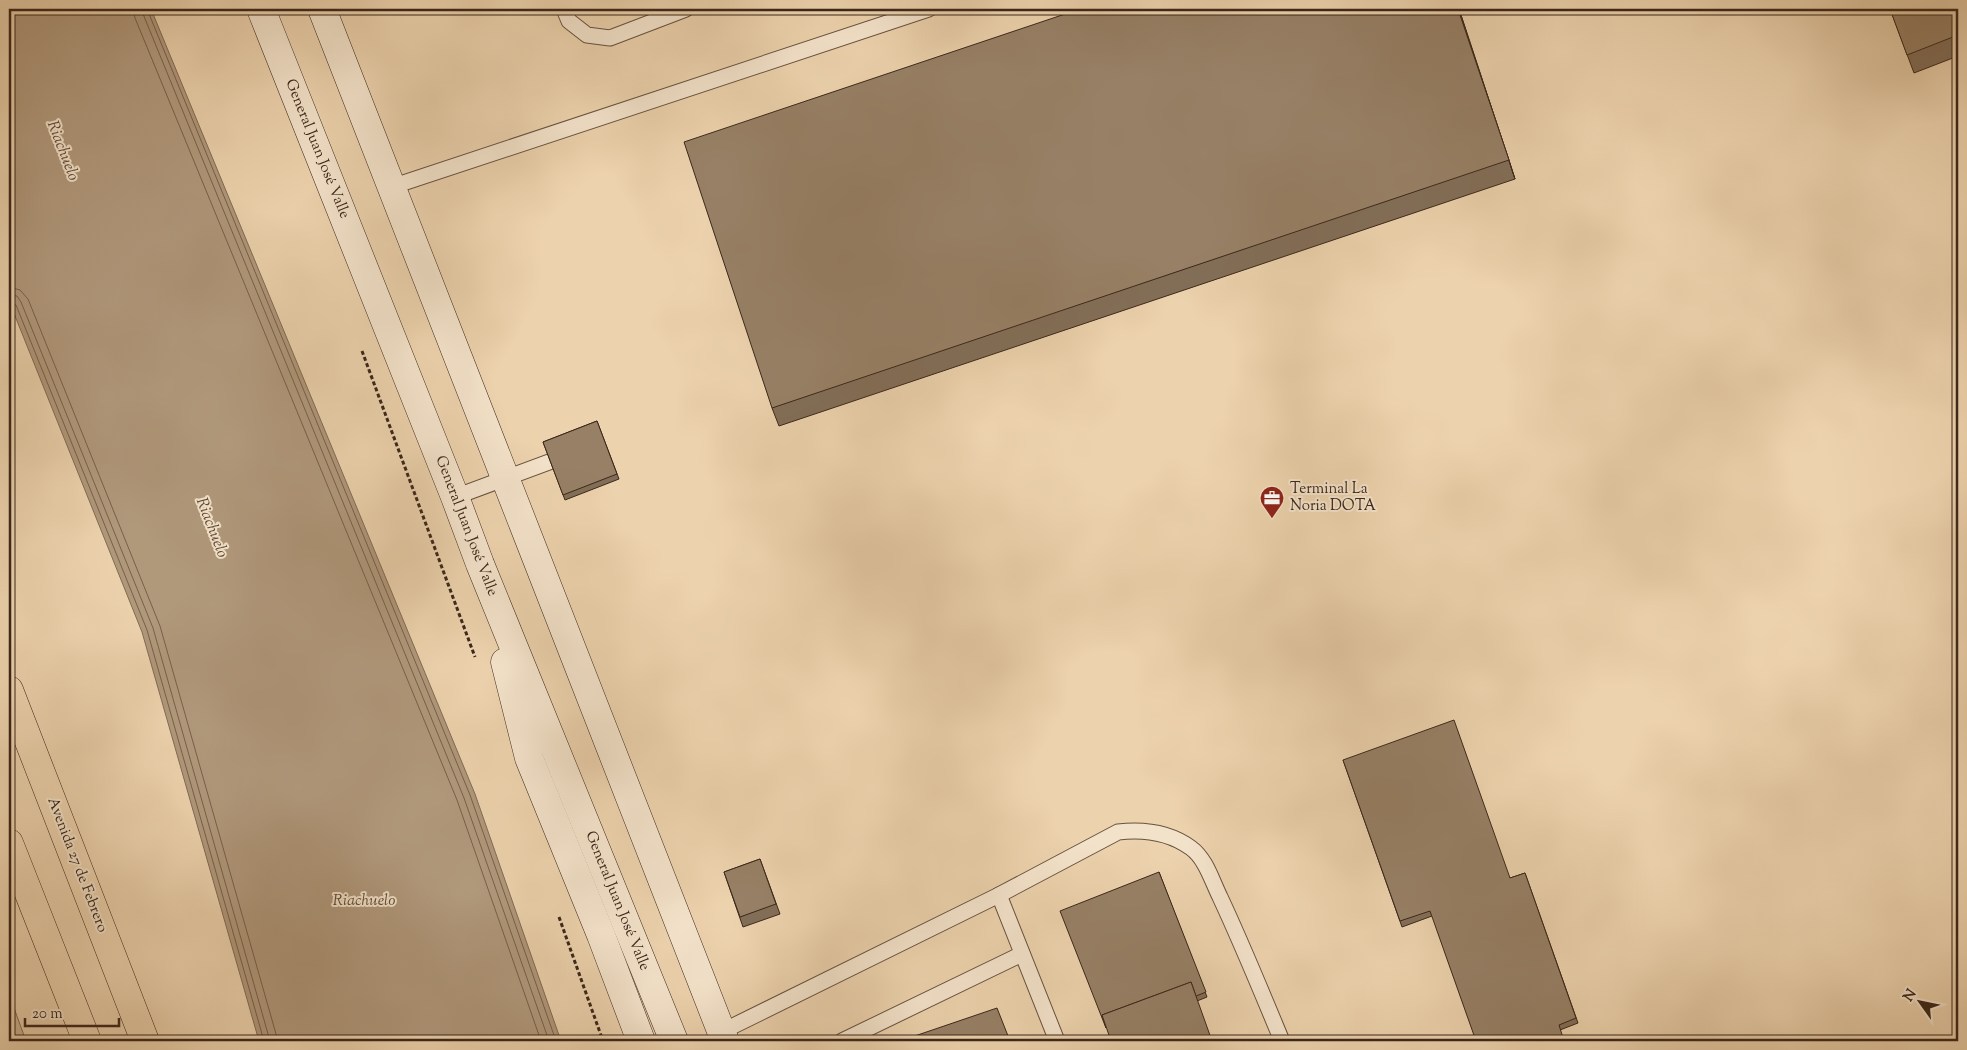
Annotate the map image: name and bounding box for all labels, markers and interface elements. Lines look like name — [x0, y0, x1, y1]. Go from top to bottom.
street label: General Juan José Valle — [279, 76, 355, 222]
water label: Riachuelo — [40, 118, 84, 184]
street label: General Juan José Valle — [430, 453, 502, 599]
place label: Terminal La Noria DOTA — [1290, 479, 1376, 517]
office icon: Terminal La Noria DOTA — [1259, 485, 1285, 519]
water label: Riachuelo — [189, 495, 233, 561]
street label: Avenida 27 de Febrero — [42, 794, 112, 936]
street label: General Juan José Valle — [579, 828, 655, 974]
water label: Riachuelo — [333, 890, 395, 913]
north arrow — [1894, 978, 1944, 1028]
text: N — [1899, 986, 1922, 1006]
scale bar — [25, 995, 119, 1027]
text: 20 m — [32, 1004, 63, 1025]

